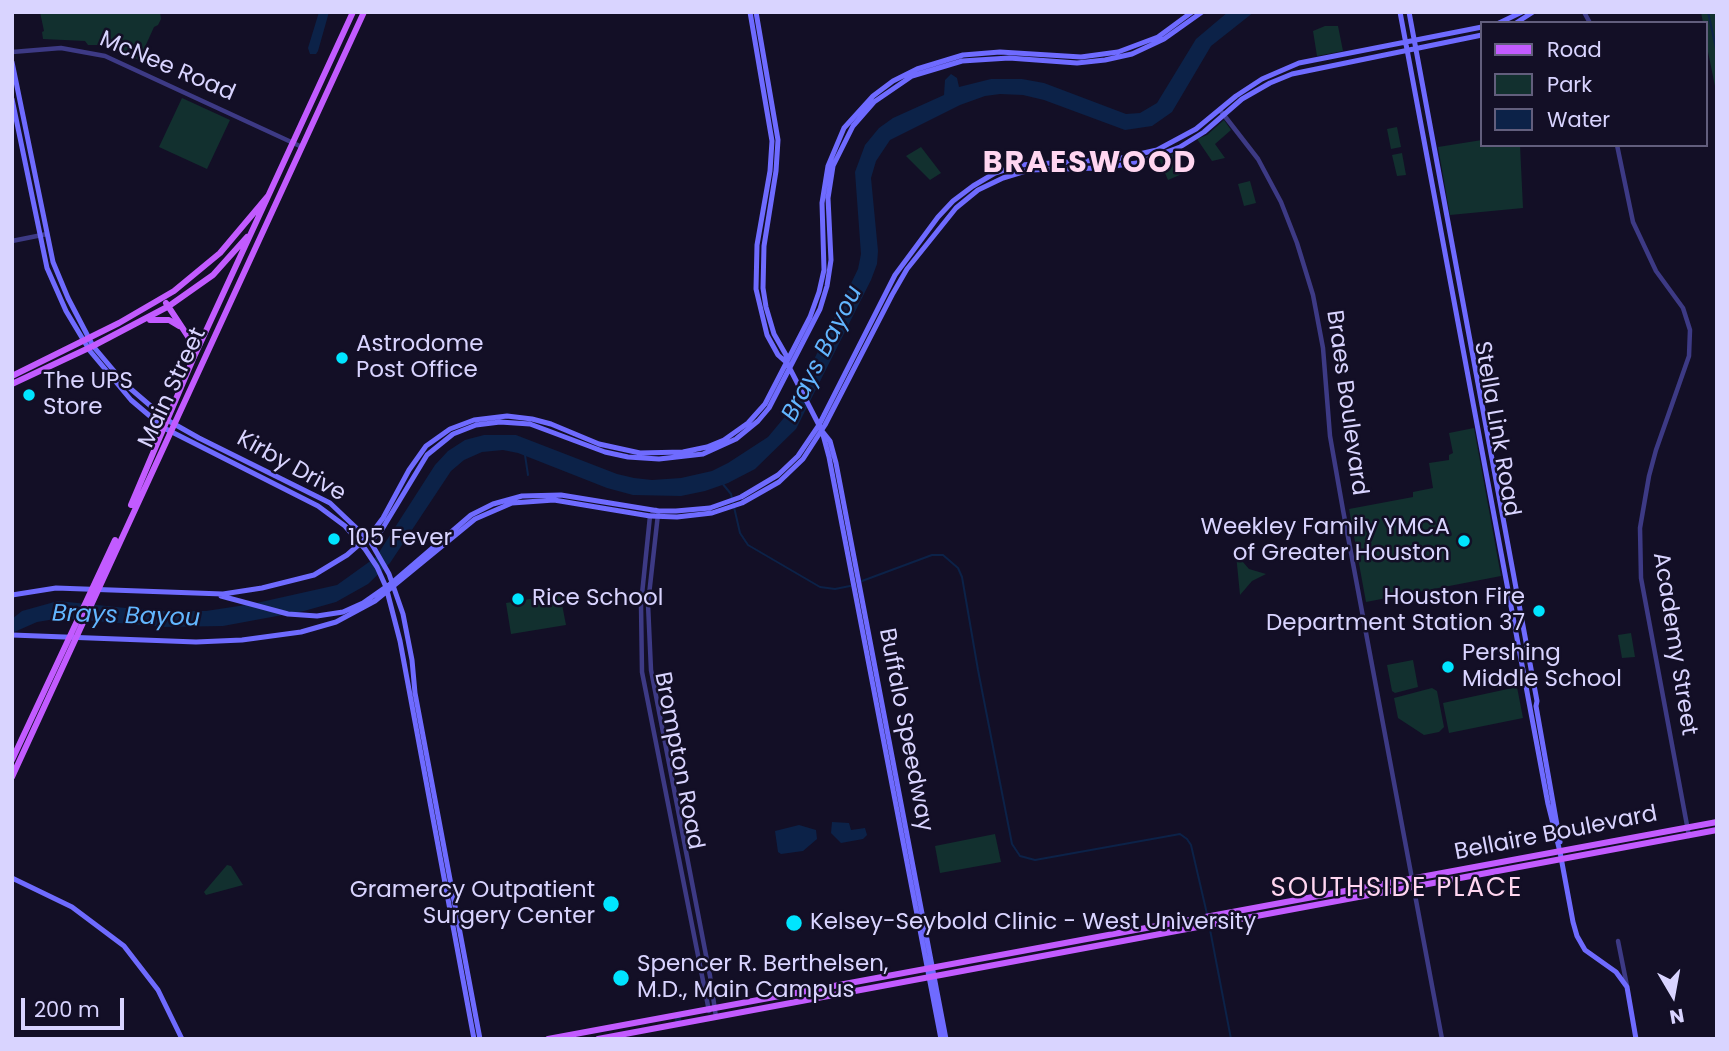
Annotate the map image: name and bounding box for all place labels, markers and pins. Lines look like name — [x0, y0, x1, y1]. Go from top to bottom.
place label: Astrodome Post Office — [356, 331, 483, 385]
marker: Astrodome Post Office — [334, 350, 350, 366]
place label: The UPS Store — [43, 368, 133, 422]
marker: The UPS Store — [21, 387, 37, 403]
place label: Weekley Family YMCA of Greater Houston — [1200, 514, 1450, 568]
place label: 105 Fever — [348, 525, 452, 553]
marker: 105 Fever — [326, 531, 342, 547]
marker: Weekley Family YMCA of Greater Houston — [1456, 533, 1472, 549]
place label: Houston Fire Department Station 37 — [1266, 584, 1525, 638]
place label: Rice School — [532, 585, 663, 613]
marker: Rice School — [510, 591, 526, 607]
marker: Houston Fire Department Station 37 — [1531, 603, 1547, 619]
place label: Pershing Middle School — [1462, 640, 1622, 694]
marker: Pershing Middle School — [1440, 659, 1456, 675]
place label: Gramercy Outpatient Surgery Center — [350, 877, 595, 931]
marker: Gramercy Outpatient Surgery Center — [601, 894, 621, 914]
place label: Kelsey-Seybold Clinic - West University — [810, 909, 1256, 937]
marker: Kelsey-Seybold Clinic - West University — [784, 913, 804, 933]
place label: Spencer R. Berthelsen, M.D., Main Campus — [637, 951, 888, 1005]
marker: Spencer R. Berthelsen, M.D., Main Campus — [611, 968, 631, 988]

